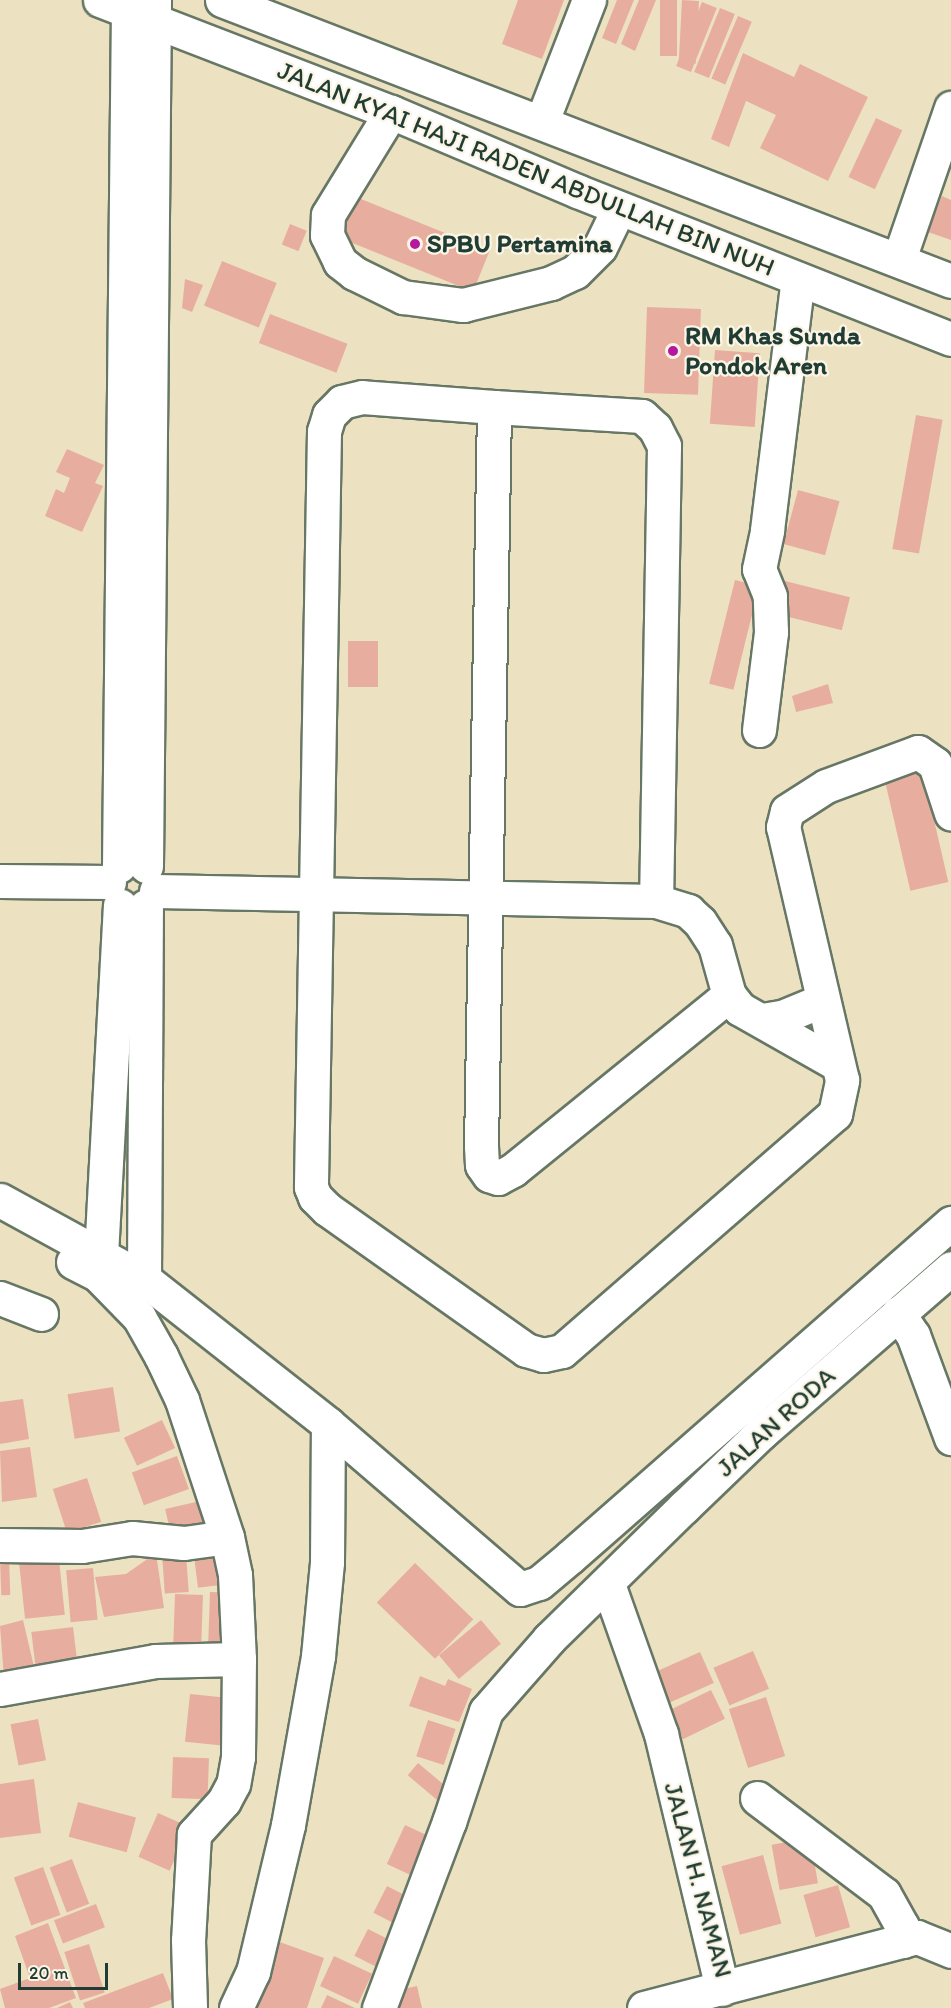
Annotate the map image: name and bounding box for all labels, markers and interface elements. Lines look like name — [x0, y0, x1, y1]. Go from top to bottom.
street label: JALAN KYAI HAJI RADEN ABDULLAH BIN NUH — [277, 56, 775, 282]
place label: SPBU Pertamina — [427, 228, 613, 260]
marker: SPBU Pertamina — [408, 237, 422, 251]
place label: RM Khas Sunda Pondok Aren — [685, 320, 859, 382]
marker: RM Khas Sunda Pondok Aren — [666, 344, 680, 358]
street label: JALAN RODA — [710, 1360, 842, 1484]
street label: JALAN H. NAMAN — [657, 1779, 739, 1981]
scale bar — [21, 1951, 111, 1989]
text: 20 m — [29, 1962, 69, 1984]

